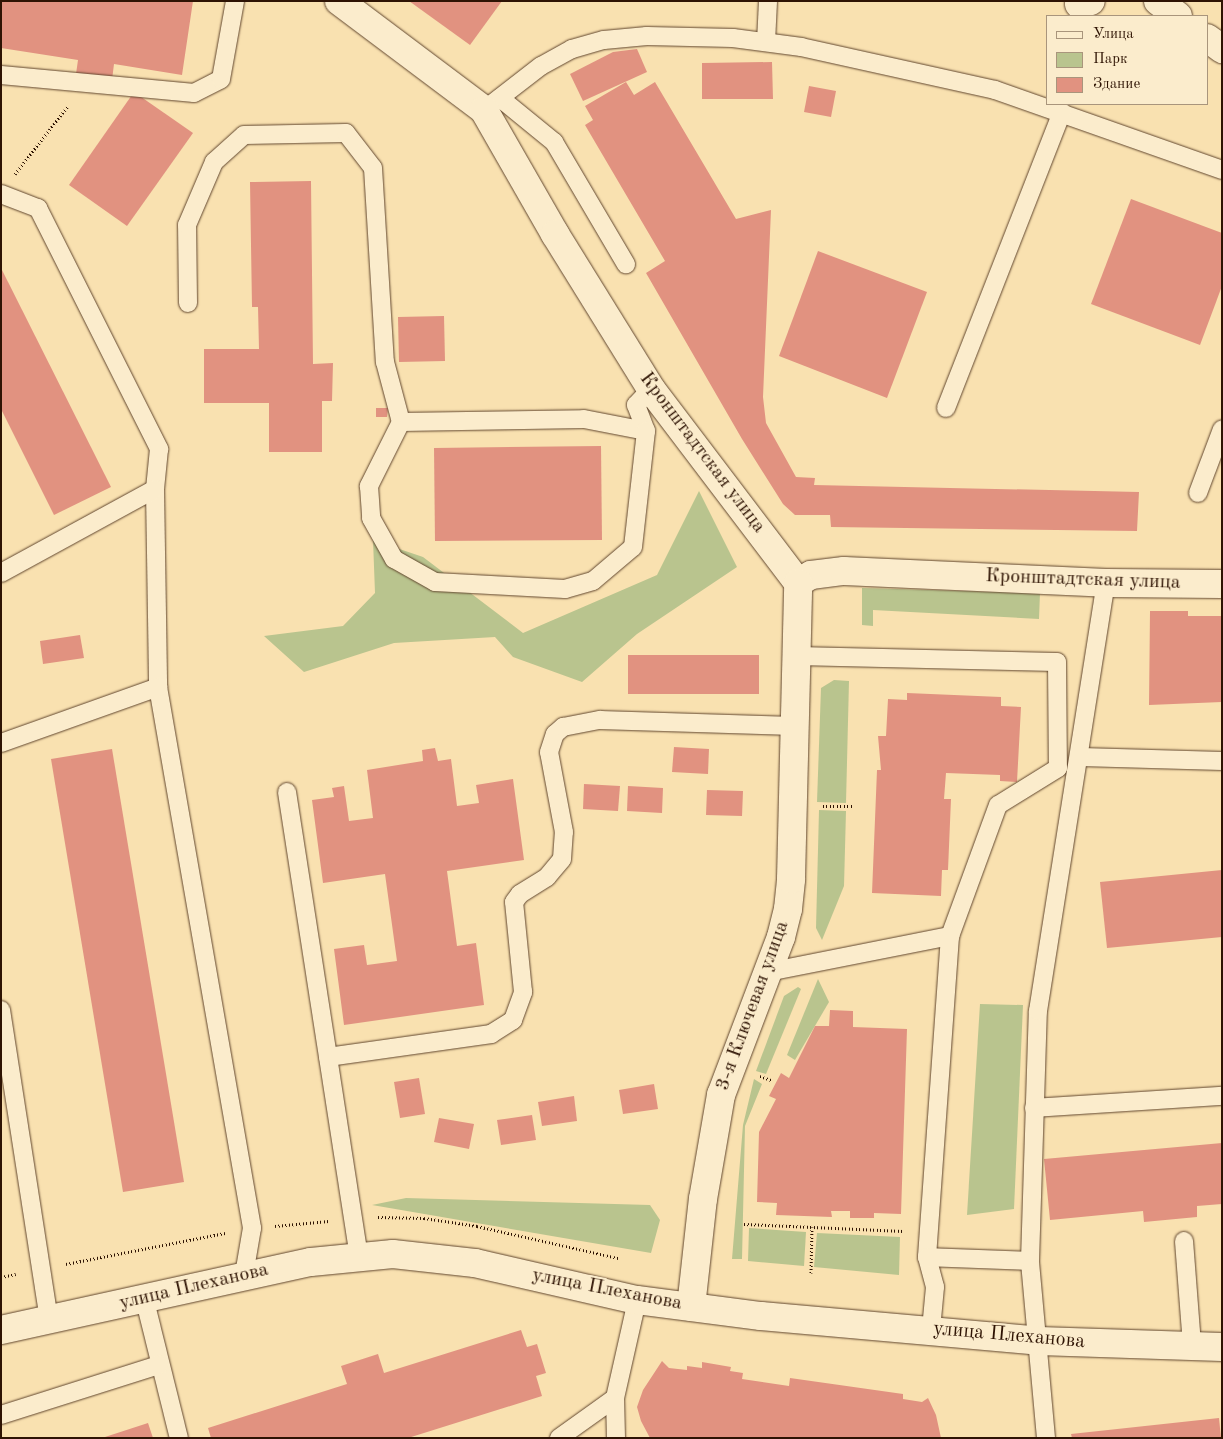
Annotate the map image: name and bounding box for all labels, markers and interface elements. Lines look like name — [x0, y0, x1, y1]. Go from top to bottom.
legend — [1046, 15, 1208, 105]
text: Улица — [1093, 27, 1134, 42]
text: Парк — [1093, 52, 1128, 67]
text: Здание — [1093, 77, 1140, 92]
street label: Кронштадтская улица — [634, 368, 770, 538]
street label: Кронштадтская улица — [985, 565, 1181, 595]
street label: 3-я Ключевая улица — [711, 918, 795, 1094]
street label: улица Плеханова — [117, 1258, 271, 1316]
street label: улица Плеханова — [530, 1264, 684, 1316]
street label: улица Плеханова — [932, 1317, 1086, 1355]

